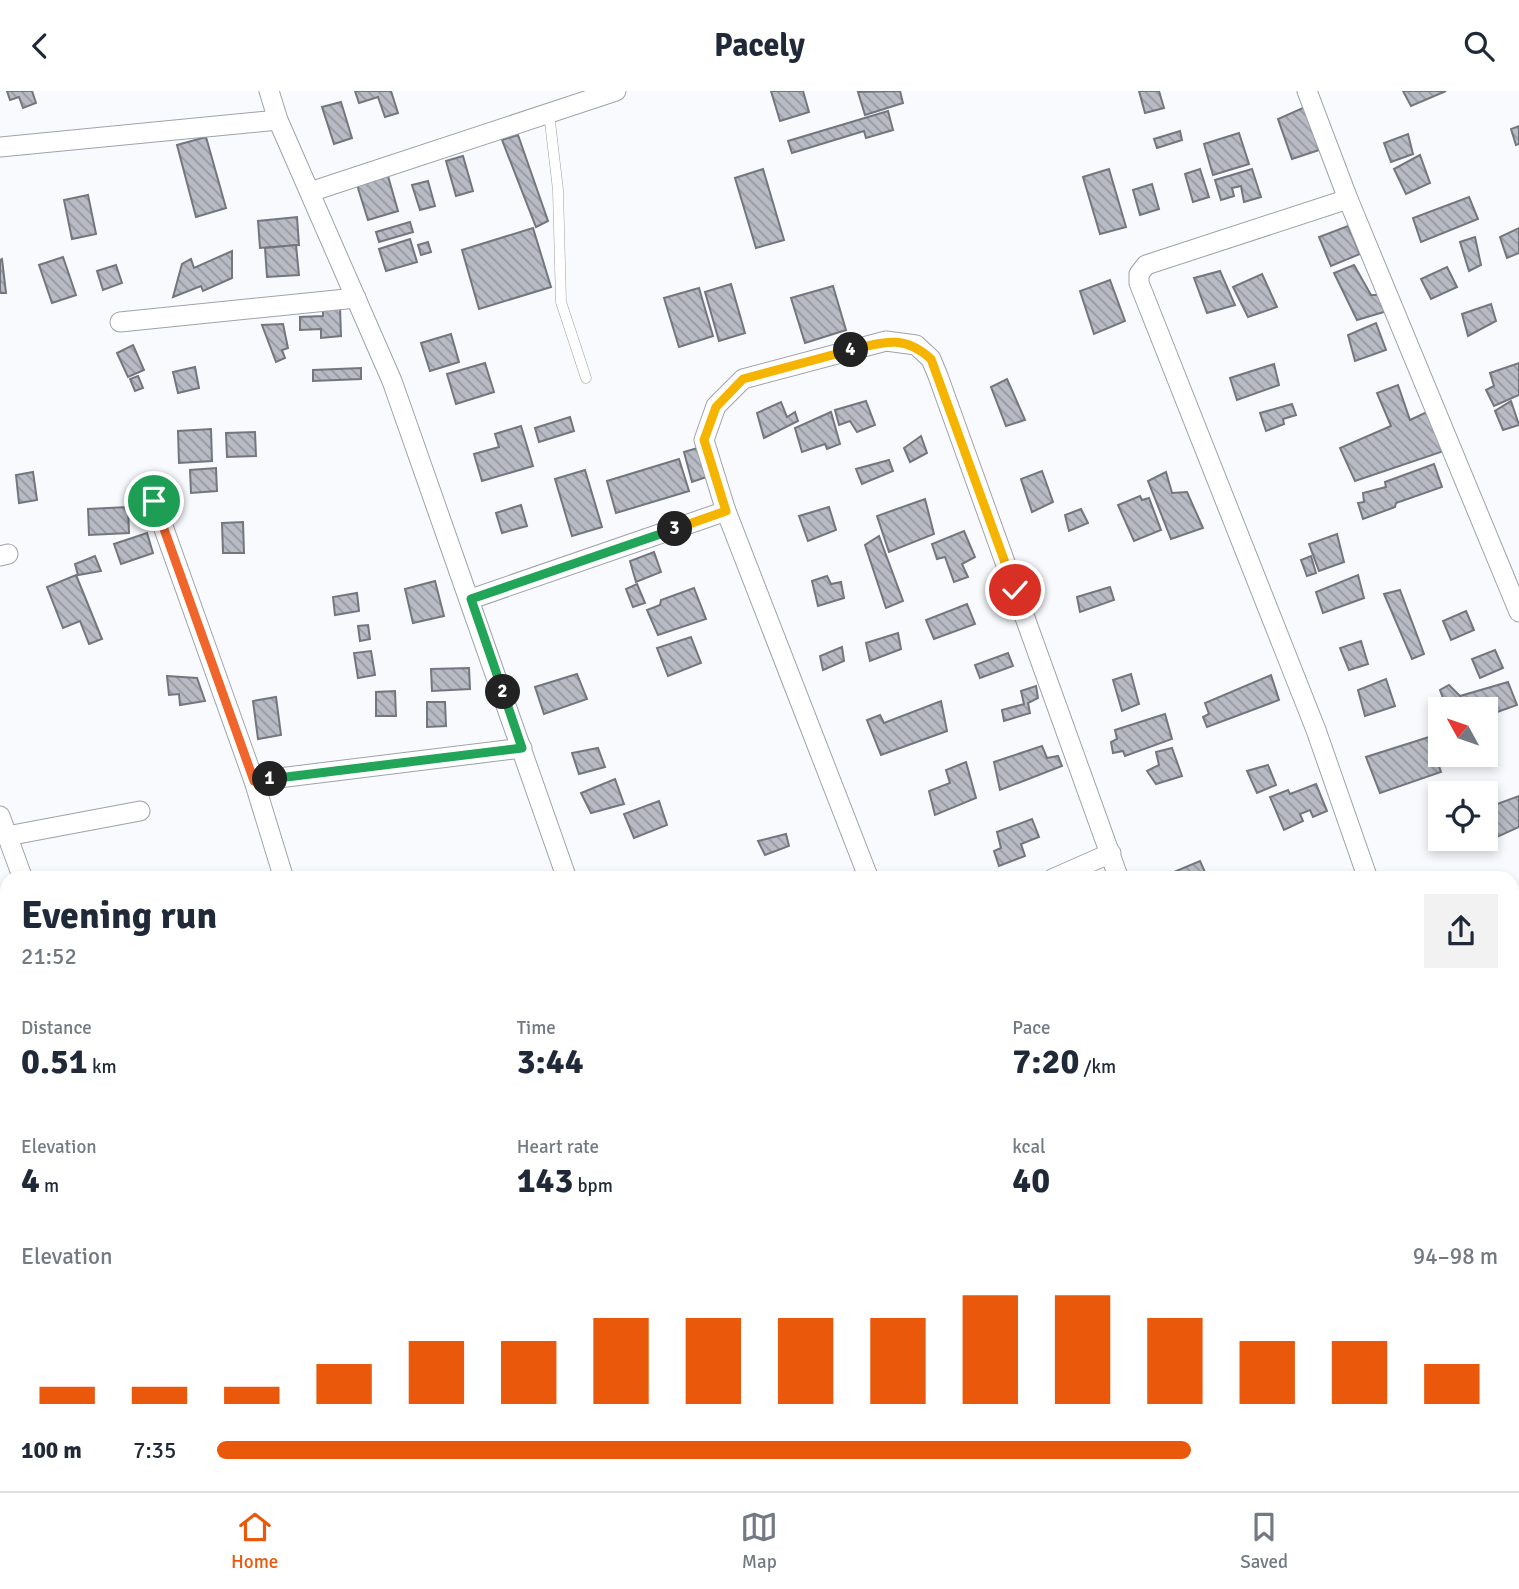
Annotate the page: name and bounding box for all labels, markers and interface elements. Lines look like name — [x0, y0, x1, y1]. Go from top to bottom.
text: Pacely — [714, 26, 805, 65]
icon: back — [21, 27, 59, 65]
icon: search — [1460, 27, 1498, 65]
pin: 4 — [834, 333, 868, 367]
text: 4 — [845, 337, 856, 361]
pin — [124, 471, 184, 531]
icon: arrive — [135, 482, 173, 520]
pin: 3 — [658, 511, 692, 547]
text: 3 — [669, 516, 680, 540]
pin — [985, 560, 1045, 620]
icon: check — [996, 571, 1034, 609]
pin: 2 — [486, 675, 520, 709]
text: 2 — [497, 679, 508, 703]
north arrow — [1428, 697, 1498, 767]
map controls — [1428, 697, 1498, 851]
pin: 1 — [252, 761, 288, 797]
text: 1 — [264, 766, 275, 790]
button: locate — [1428, 781, 1498, 851]
text: Evening run — [21, 892, 217, 939]
button: share — [1424, 894, 1498, 968]
text: 21:52 — [21, 942, 77, 971]
text: Distance — [21, 1016, 92, 1040]
text: Time — [517, 1016, 556, 1040]
text: Pace — [1012, 1016, 1051, 1040]
text: 0.51 — [21, 1040, 88, 1083]
text: 3:44 — [517, 1040, 584, 1083]
text: 7:20 — [1012, 1040, 1079, 1083]
text: km — [88, 1055, 117, 1079]
text: /km — [1079, 1055, 1116, 1079]
text: Elevation — [21, 1135, 97, 1159]
text: Heart rate — [517, 1135, 599, 1159]
text: kcal — [1012, 1135, 1046, 1159]
text: 4 — [21, 1159, 40, 1202]
text: 143 — [517, 1159, 573, 1202]
text: 40 — [1012, 1159, 1050, 1202]
text: m — [40, 1174, 59, 1198]
text: bpm — [573, 1174, 613, 1198]
text: Elevation — [21, 1242, 113, 1271]
text: 94–98 m — [1413, 1242, 1498, 1271]
text: 100 m — [21, 1436, 82, 1465]
text: 7:35 — [133, 1436, 176, 1465]
tab: Home — [231, 1508, 278, 1574]
tab: Map — [740, 1508, 778, 1574]
tab: Saved — [1240, 1508, 1288, 1574]

